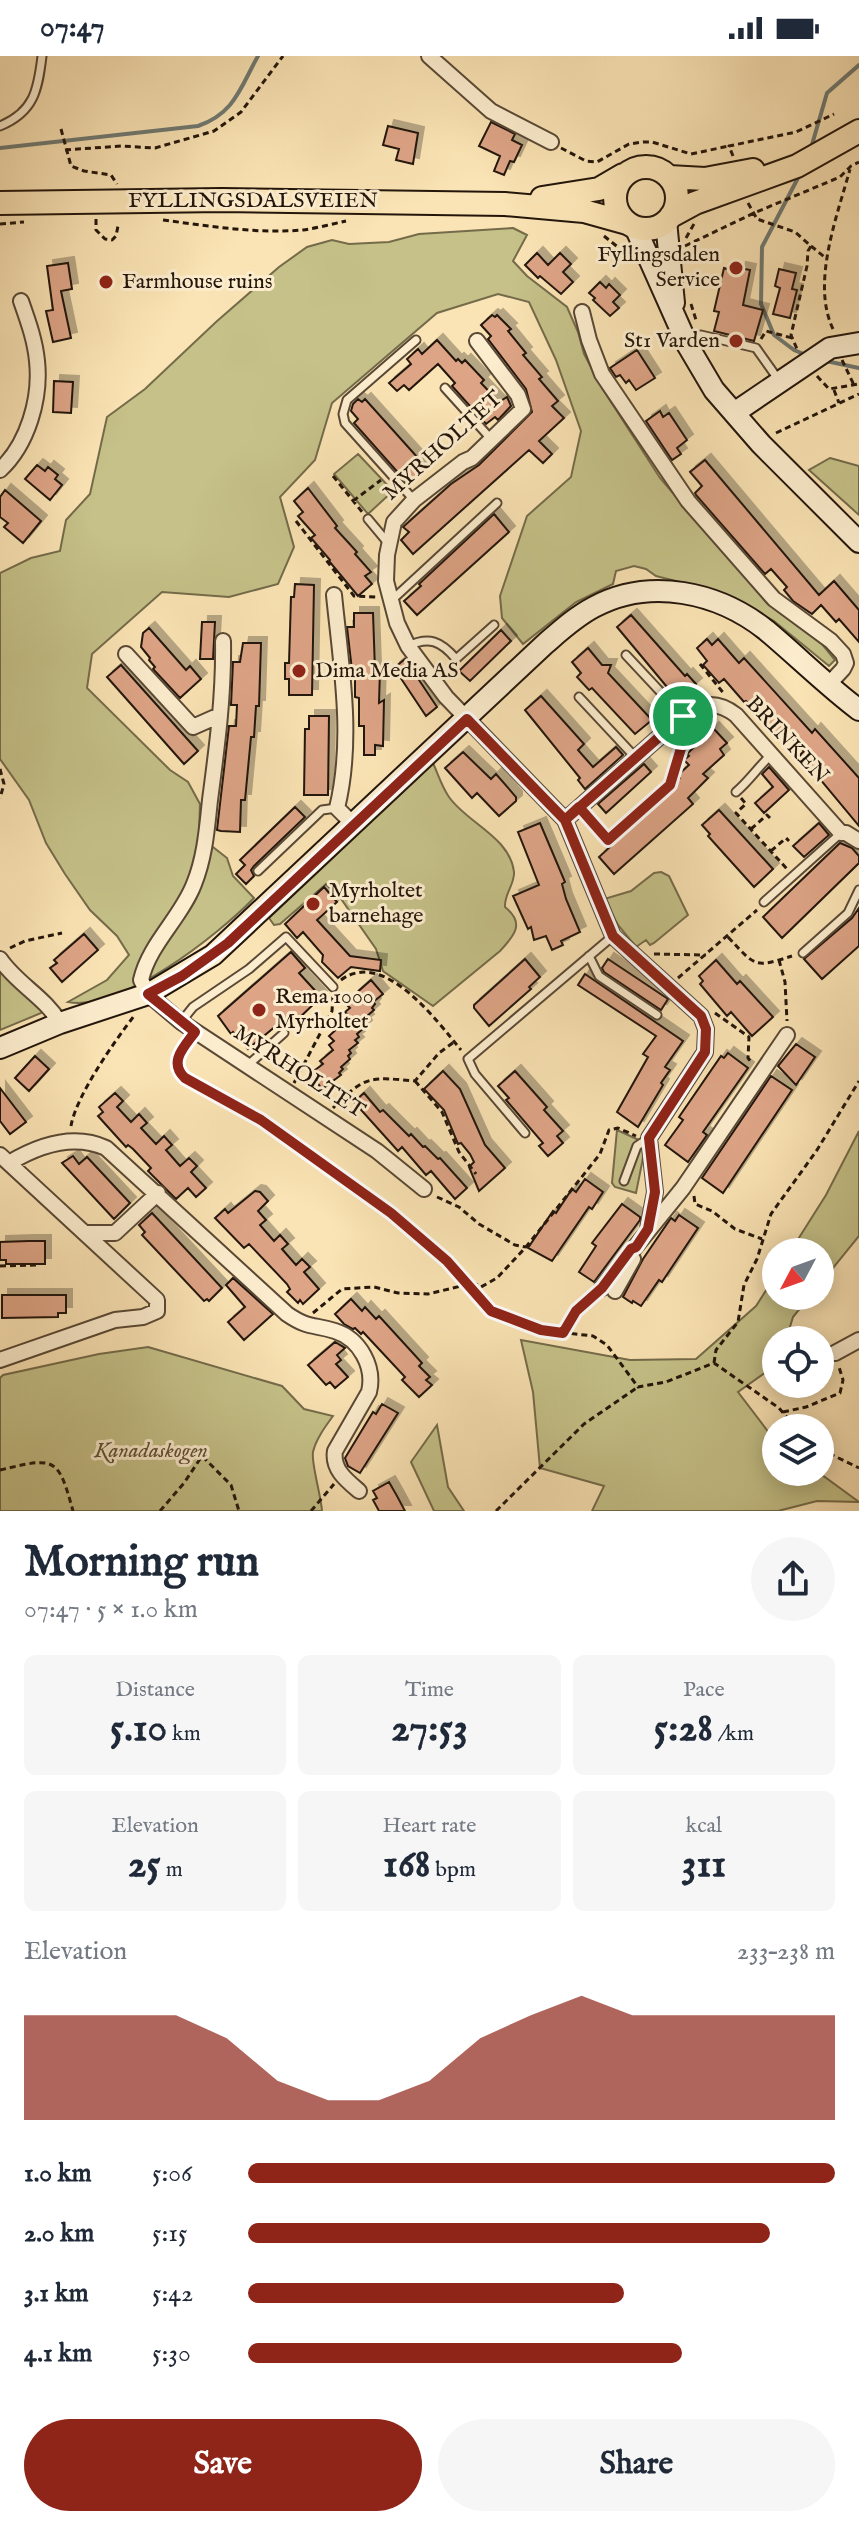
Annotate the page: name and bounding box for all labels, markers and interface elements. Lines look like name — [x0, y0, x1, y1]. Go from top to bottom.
text: 07:47 — [40, 9, 105, 47]
street label: FYLLINGSDALSVEIEN — [128, 187, 378, 215]
place label: Fyllingsdalen Service — [597, 241, 720, 294]
marker: Fyllingsdalen Service — [727, 259, 745, 277]
place label: Farmhouse ruins — [122, 268, 273, 296]
marker: Farmhouse ruins — [97, 273, 115, 291]
place label: St1 Varden — [624, 327, 720, 355]
marker: St1 Varden — [727, 332, 745, 350]
street label: MYRHOLTET — [377, 385, 509, 507]
place label: Dima Media AS — [315, 657, 459, 685]
marker: Dima Media AS — [290, 662, 308, 680]
pin — [649, 682, 717, 750]
street label: BRINKEN — [739, 690, 835, 790]
icon: arrive — [661, 694, 705, 738]
place label: Myrholtet barnehage — [329, 877, 423, 930]
marker: Myrholtet barnehage — [304, 895, 322, 913]
place label: Rema 1000 Myrholtet — [275, 983, 374, 1036]
marker: Rema 1000 Myrholtet — [250, 1001, 268, 1019]
street label: MYRHOLTET — [228, 1019, 370, 1125]
north arrow — [762, 1238, 834, 1310]
map controls — [762, 1238, 834, 1486]
button: locate — [762, 1326, 834, 1398]
button: layers — [762, 1414, 834, 1486]
park label: Kanadaskogen — [93, 1437, 208, 1465]
text: Morning run — [24, 1535, 259, 1591]
button: share — [751, 1537, 835, 1621]
text: 07:47 · 5 × 1.0 km — [24, 1593, 198, 1626]
text: Distance — [115, 1676, 195, 1704]
text: Time — [405, 1676, 454, 1704]
text: Pace — [683, 1676, 725, 1704]
text: 5.10 — [110, 1704, 167, 1755]
text: 27:53 — [391, 1704, 468, 1755]
text: 5:28 — [654, 1704, 713, 1755]
text: km — [167, 1720, 201, 1748]
text: /km — [713, 1720, 754, 1748]
text: Elevation — [112, 1812, 199, 1840]
text: Heart rate — [383, 1812, 476, 1840]
text: kcal — [685, 1812, 722, 1840]
text: 25 — [128, 1840, 161, 1891]
text: 168 — [383, 1840, 431, 1891]
text: 311 — [681, 1840, 726, 1891]
text: m — [161, 1856, 183, 1884]
text: bpm — [431, 1856, 476, 1884]
text: Elevation — [24, 1935, 127, 1968]
text: 233–238 m — [737, 1935, 835, 1968]
text: 1.0 km — [24, 2157, 92, 2190]
text: 5:06 — [152, 2157, 192, 2190]
text: 2.0 km — [24, 2217, 94, 2250]
text: 5:15 — [152, 2217, 187, 2250]
text: 3.1 km — [24, 2277, 89, 2310]
text: 5:42 — [152, 2277, 193, 2310]
text: 4.1 km — [24, 2337, 92, 2370]
text: 5:30 — [152, 2337, 191, 2370]
button: Save — [24, 2419, 422, 2511]
button: Share — [438, 2419, 835, 2511]

